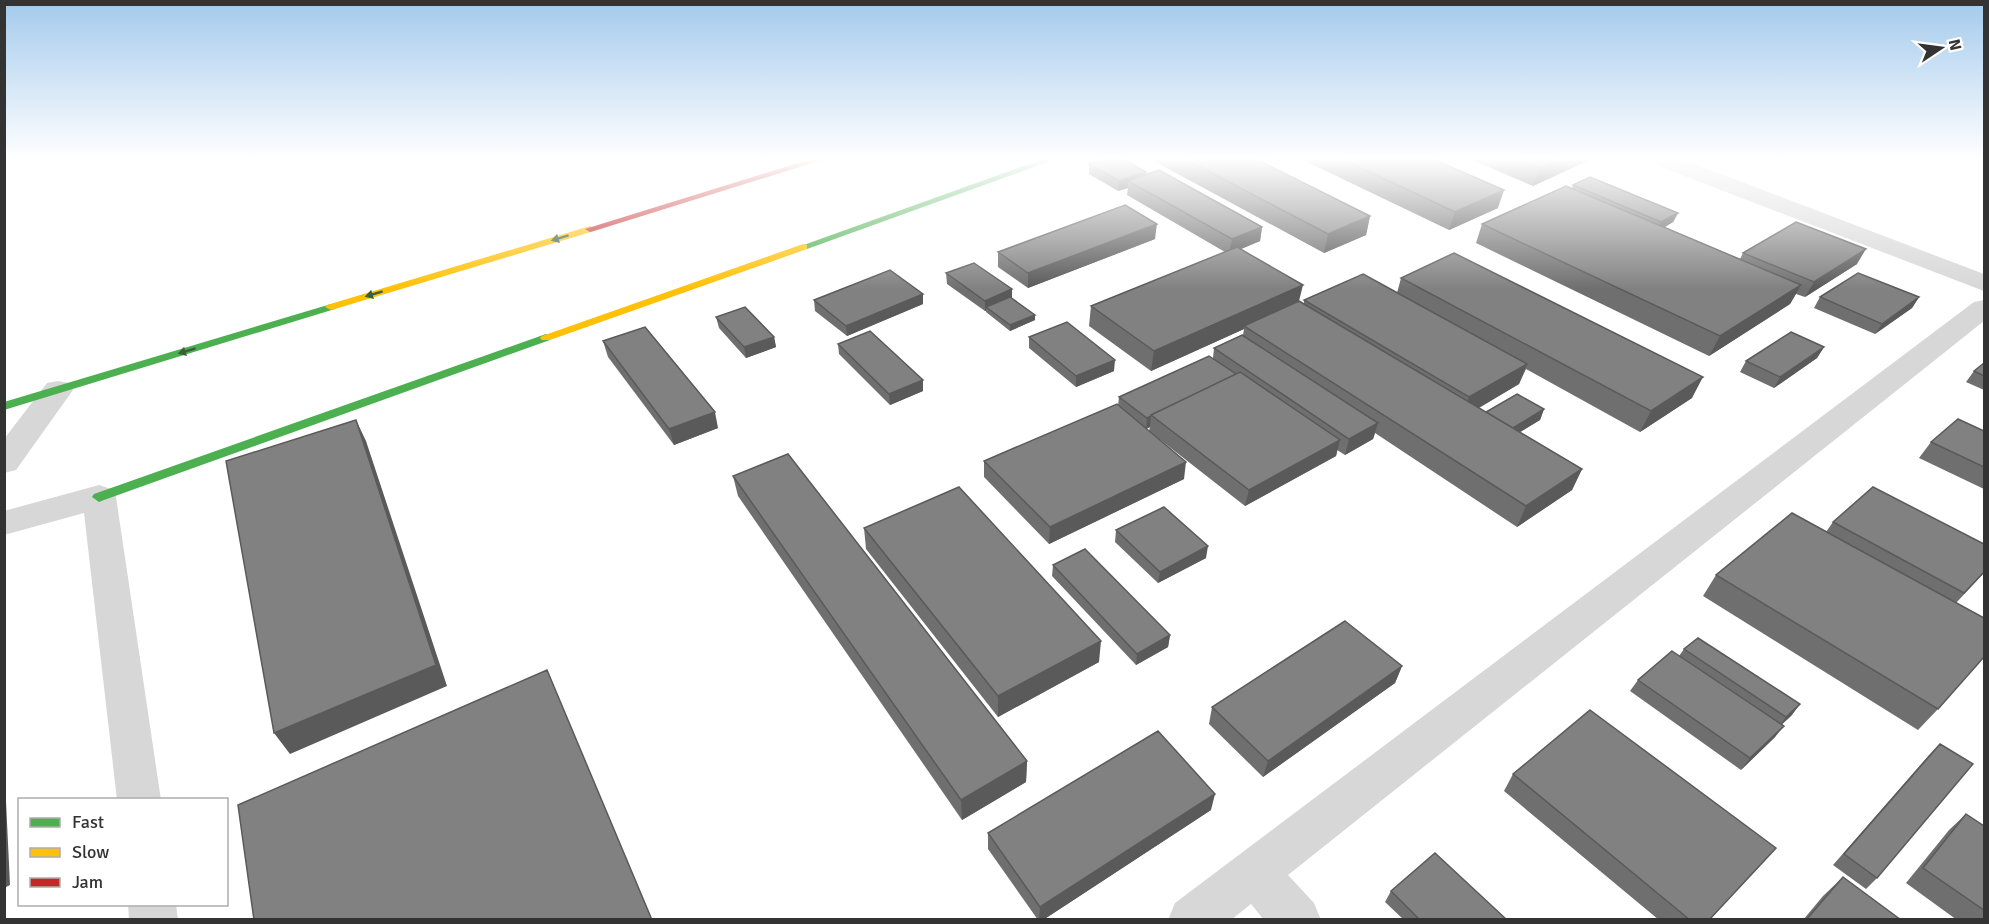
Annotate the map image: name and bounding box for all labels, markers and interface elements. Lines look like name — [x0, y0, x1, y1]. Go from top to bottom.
north arrow — [1911, 18, 1971, 78]
text: N — [1944, 37, 1966, 53]
one-way arrow — [551, 234, 569, 243]
one-way arrow — [364, 290, 382, 300]
one-way arrow — [178, 347, 196, 356]
legend — [18, 798, 228, 906]
text: Fast — [72, 811, 104, 833]
text: Slow — [72, 841, 109, 863]
text: Jam — [72, 871, 103, 893]

